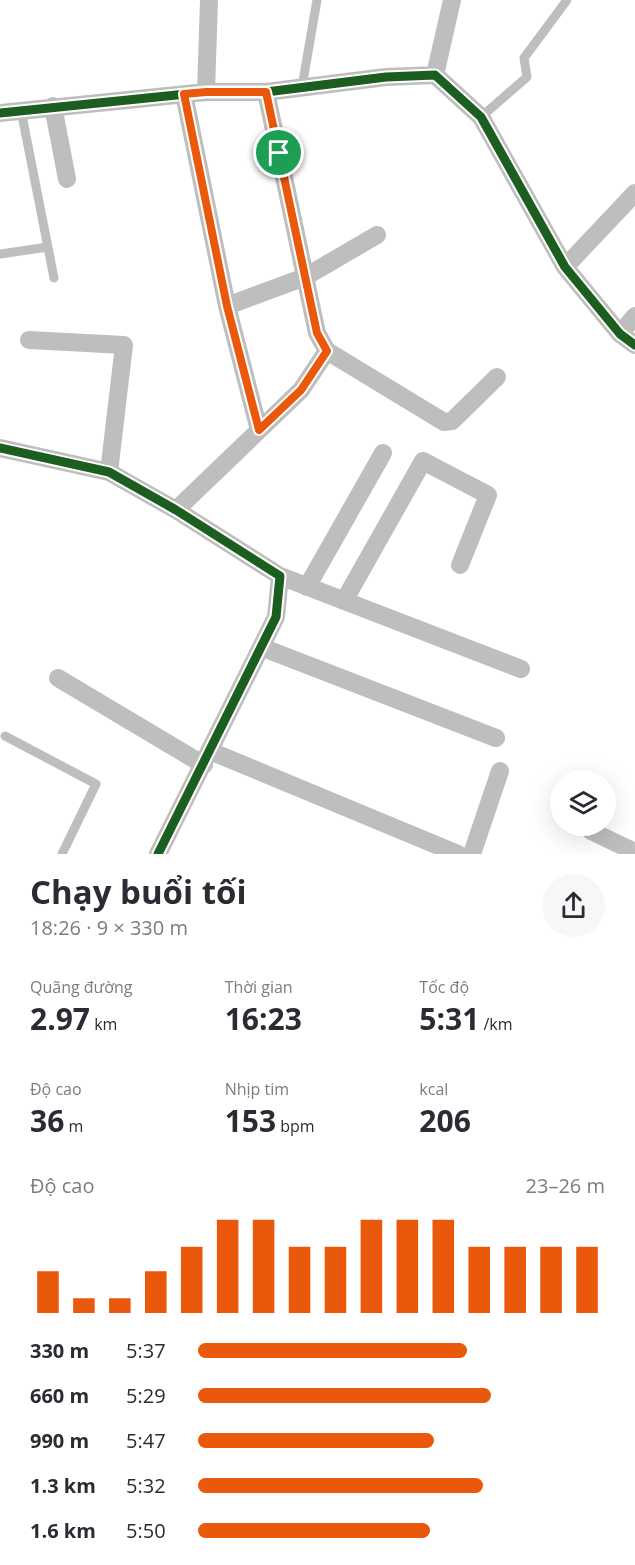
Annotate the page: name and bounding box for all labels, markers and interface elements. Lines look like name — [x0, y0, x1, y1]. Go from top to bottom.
pin — [253, 127, 304, 178]
icon: arrive — [262, 136, 295, 169]
map controls — [550, 770, 616, 836]
button: layers — [550, 770, 616, 836]
text: Chạy buổi tối — [30, 869, 246, 914]
button: share — [542, 874, 605, 937]
text: 18:26 · 9 × 330 m — [30, 914, 188, 941]
text: Quãng đường — [30, 976, 133, 998]
text: Thời gian — [225, 976, 293, 998]
text: Tốc độ — [419, 976, 469, 998]
text: 2.97 — [30, 998, 90, 1039]
text: 16:23 — [225, 998, 302, 1039]
text: 5:31 — [419, 998, 479, 1039]
text: km — [90, 1013, 117, 1035]
text: /km — [479, 1013, 513, 1035]
text: Độ cao — [30, 1078, 82, 1100]
text: Nhịp tim — [225, 1078, 289, 1100]
text: kcal — [419, 1078, 448, 1100]
text: 36 — [30, 1100, 64, 1141]
text: 153 — [225, 1100, 276, 1141]
text: 206 — [419, 1100, 471, 1141]
text: m — [64, 1115, 83, 1137]
text: bpm — [276, 1115, 315, 1137]
text: Độ cao — [30, 1172, 94, 1199]
text: 23–26 m — [526, 1172, 605, 1199]
text: 330 m — [30, 1337, 89, 1364]
text: 5:37 — [126, 1337, 166, 1364]
text: 660 m — [30, 1382, 89, 1409]
text: 5:29 — [126, 1382, 166, 1409]
text: 990 m — [30, 1427, 89, 1454]
text: 5:47 — [126, 1427, 166, 1454]
text: 1.3 km — [30, 1472, 96, 1499]
text: 5:32 — [126, 1472, 166, 1499]
text: 1.6 km — [30, 1517, 96, 1544]
text: 5:50 — [126, 1517, 166, 1544]

